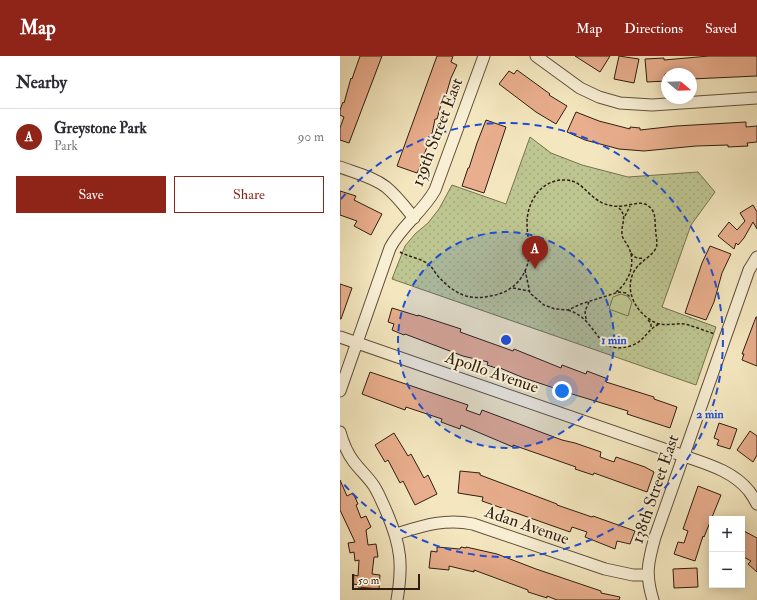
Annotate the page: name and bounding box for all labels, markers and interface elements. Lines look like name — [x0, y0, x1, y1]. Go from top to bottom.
text: Map — [20, 16, 56, 40]
text: Map — [576, 20, 602, 37]
text: Directions — [624, 20, 683, 37]
text: Saved — [705, 20, 737, 37]
north arrow — [661, 68, 697, 104]
text: Nearby — [16, 72, 67, 93]
street label: 139th Street East — [407, 74, 467, 189]
text: Greystone Park — [54, 119, 147, 138]
text: A — [25, 129, 33, 145]
text: 90 m — [298, 129, 324, 145]
text: Park — [54, 138, 78, 154]
button: Save — [16, 176, 166, 213]
button: Share — [174, 176, 324, 213]
pin: A — [522, 236, 548, 269]
centre of rings — [499, 333, 513, 347]
text: 1 min — [601, 333, 628, 348]
street label: Apollo Avenue — [441, 346, 541, 399]
your location — [552, 381, 572, 401]
text: 2 min — [696, 407, 724, 422]
street label: 138th Street East — [627, 431, 684, 546]
street label: Adan Avenue — [481, 500, 572, 549]
map controls — [709, 516, 745, 588]
button: + — [709, 516, 745, 552]
button: − — [709, 552, 745, 588]
scale bar — [352, 572, 420, 591]
text: 50 m — [358, 574, 379, 587]

